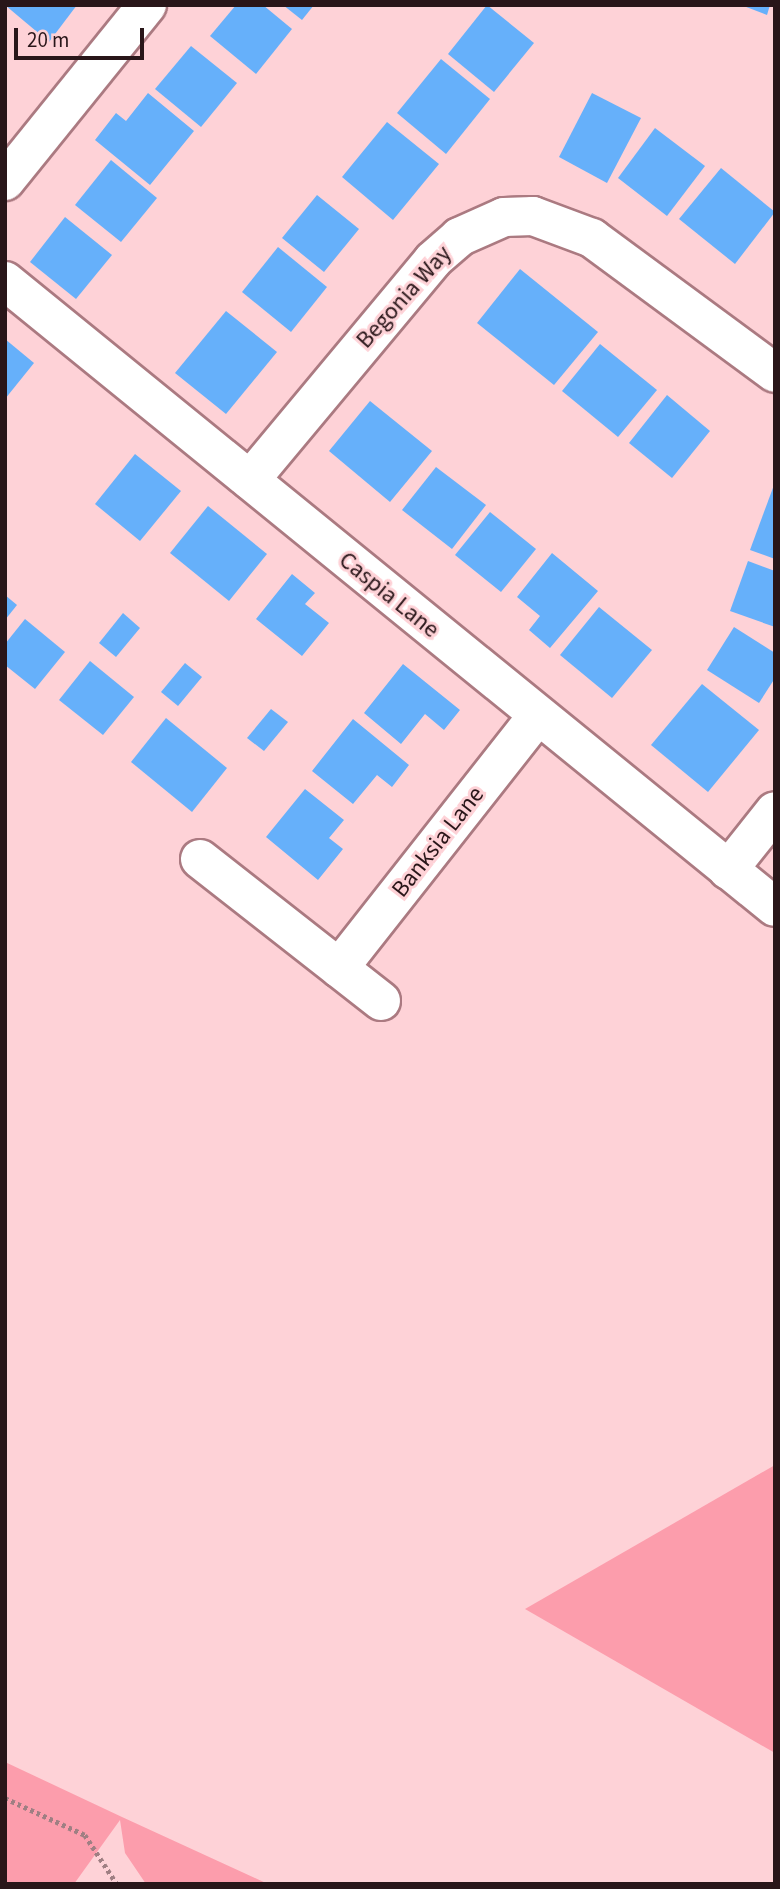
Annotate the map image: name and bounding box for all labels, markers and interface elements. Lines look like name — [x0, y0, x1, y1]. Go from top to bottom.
scale bar — [18, 14, 147, 58]
text: 20 m — [27, 25, 69, 55]
street label: Begonia Way — [350, 240, 458, 354]
street label: Caspia Lane — [333, 546, 445, 644]
street label: Banksia Lane — [386, 781, 490, 903]

